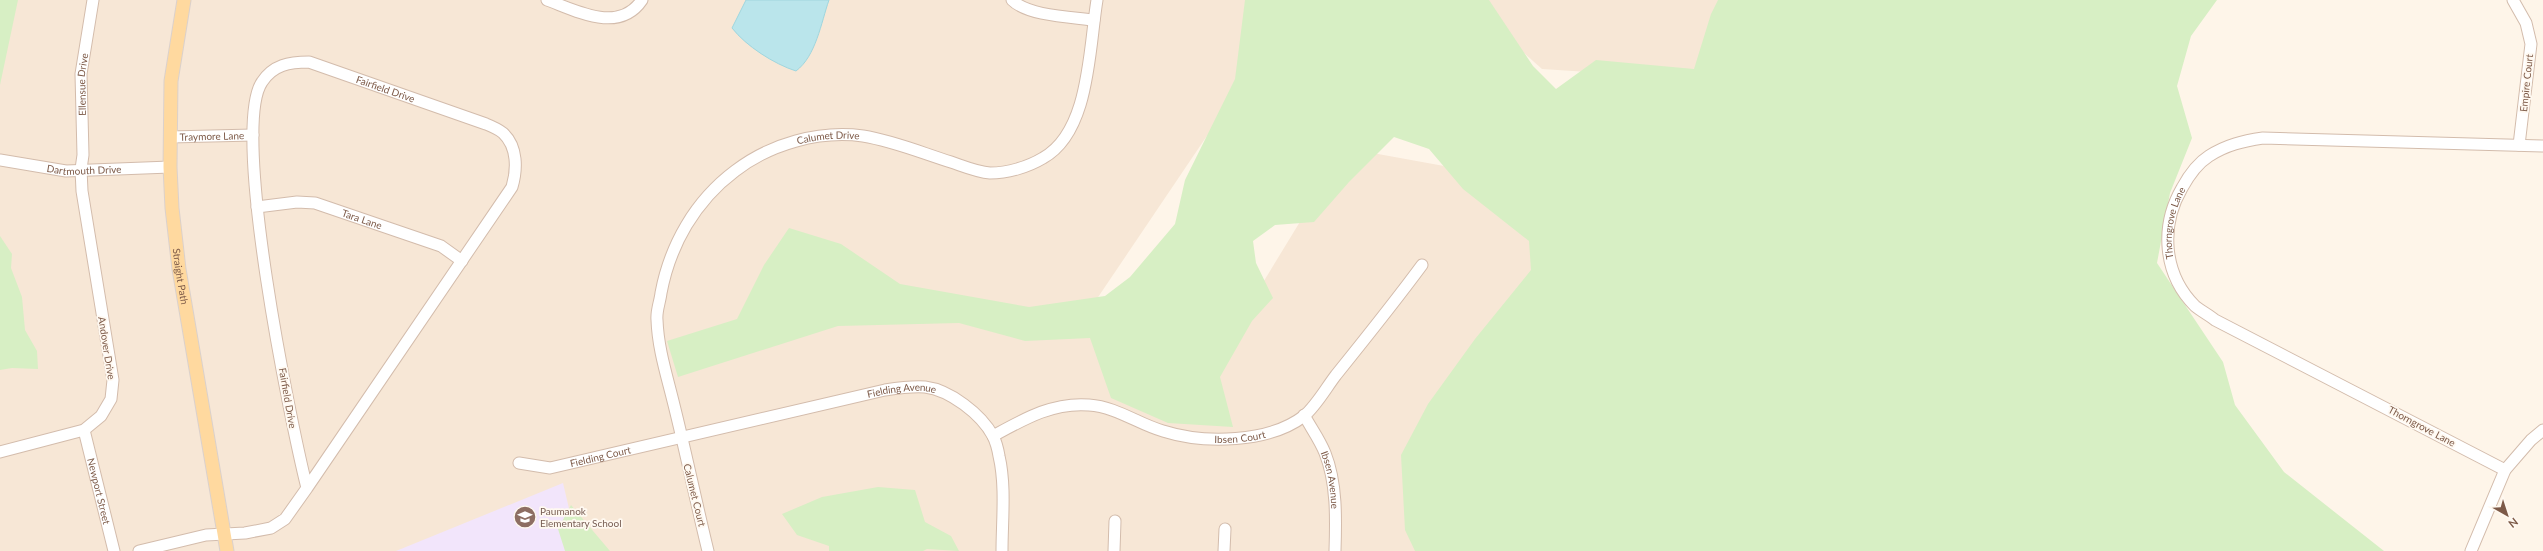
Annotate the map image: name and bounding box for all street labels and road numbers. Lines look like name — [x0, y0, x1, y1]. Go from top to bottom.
street label: Ellensue Drive — [75, 52, 90, 116]
street label: Empire Court — [2517, 53, 2535, 113]
street label: Fairfield Drive — [355, 73, 417, 105]
street label: Traymore Lane — [180, 129, 244, 143]
street label: Calumet Drive — [795, 129, 860, 147]
street label: Dartmouth Drive — [46, 162, 122, 177]
street label: Thorngrove Lane — [2162, 185, 2188, 260]
street label: Tara Lane — [340, 207, 384, 231]
street label: Straight Path — [171, 248, 191, 305]
street label: Andover Drive — [96, 316, 118, 380]
street label: Fairfield Drive — [277, 367, 299, 429]
street label: Fielding Avenue — [866, 381, 938, 400]
street label: Thorngrove Lane — [2386, 403, 2458, 449]
street label: Ibsen Court — [1214, 428, 1267, 445]
street label: Fielding Court — [569, 443, 632, 469]
street label: Ibsen Avenue — [1319, 449, 1341, 509]
street label: Newport Street — [85, 457, 113, 526]
street label: Calumet Court — [681, 462, 709, 528]

